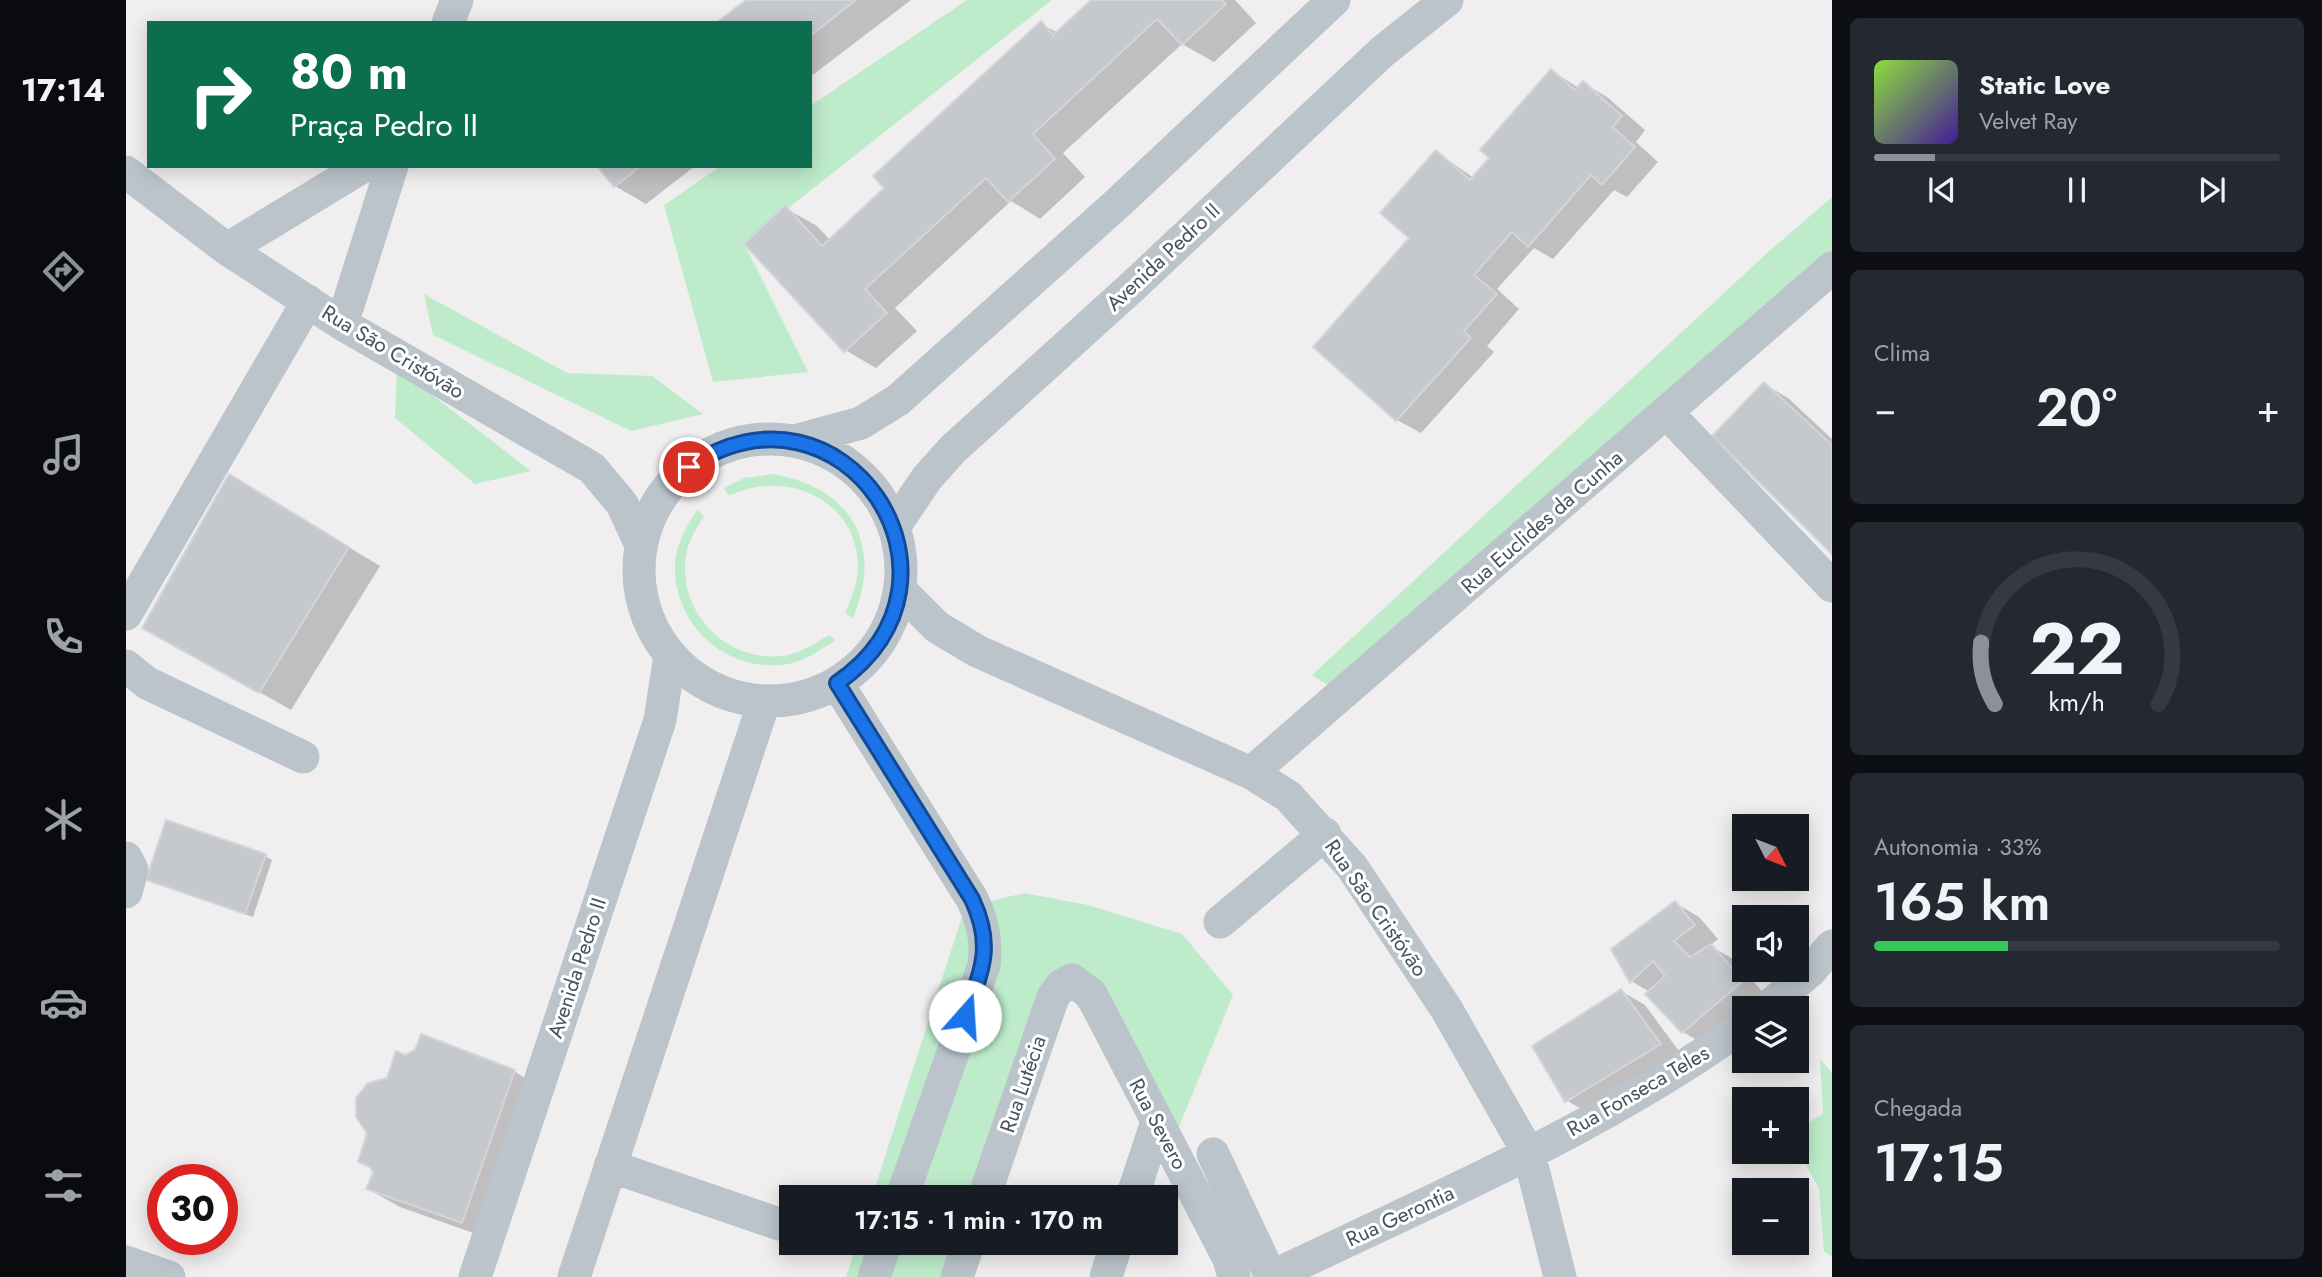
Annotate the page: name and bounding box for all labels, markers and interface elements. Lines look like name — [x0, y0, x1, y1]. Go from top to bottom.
text: 80 m — [290, 37, 408, 107]
icon: right — [175, 49, 266, 140]
text: Static Love — [1979, 66, 2111, 104]
text: 17:14 — [21, 67, 105, 113]
text: Praça Pedro II — [290, 102, 478, 148]
text: Velvet Ray — [1979, 104, 2077, 138]
icon: previous — [1923, 171, 1961, 209]
icon: pause — [2058, 171, 2096, 209]
icon: next — [2193, 171, 2231, 209]
street label: Avenida Pedro II — [1099, 196, 1227, 318]
icon: directions — [39, 247, 88, 296]
street label: Rua São Cristóvão — [316, 298, 470, 406]
text: Clima — [1874, 336, 1930, 370]
text: 20° — [2036, 370, 2117, 446]
text: − — [1874, 381, 1896, 436]
text: + — [2257, 381, 2280, 436]
icon: music — [39, 430, 88, 479]
pin — [659, 437, 719, 497]
street label: Rua Euclides da Cunha — [1455, 443, 1629, 601]
icon: arrive — [670, 448, 708, 486]
text: 22 — [2029, 597, 2125, 702]
icon: phone — [39, 612, 88, 661]
text: km/h — [2049, 684, 2105, 720]
icon: climate — [39, 795, 88, 844]
north arrow — [1732, 814, 1810, 891]
map controls — [1732, 814, 1809, 1255]
text: Autonomia · 33% — [1874, 830, 2042, 864]
street label: Rua São Cristóvão — [1317, 833, 1435, 983]
text: 165 km — [1874, 864, 2050, 940]
street label: Avenida Pedro II — [540, 894, 614, 1042]
button: sound — [1732, 905, 1809, 982]
icon: car — [39, 978, 88, 1027]
position arrow — [928, 979, 1002, 1053]
button: layers — [1732, 996, 1809, 1073]
street label: Rua Lutécia — [992, 1032, 1054, 1136]
street label: Rua Fonseca Teles — [1561, 1038, 1715, 1144]
street label: Rua Severo — [1121, 1073, 1195, 1175]
button: + — [1732, 1087, 1809, 1164]
text: Chegada — [1874, 1091, 1962, 1125]
text: 17:15 — [1874, 1125, 2004, 1201]
icon: filters — [39, 1161, 88, 1210]
speed limit sign: 30 — [147, 1164, 238, 1255]
street label: Rua Gerontia — [1341, 1178, 1459, 1254]
button: − — [1732, 1178, 1809, 1255]
text: 17:15 · 1 min · 170 m — [854, 1201, 1103, 1239]

